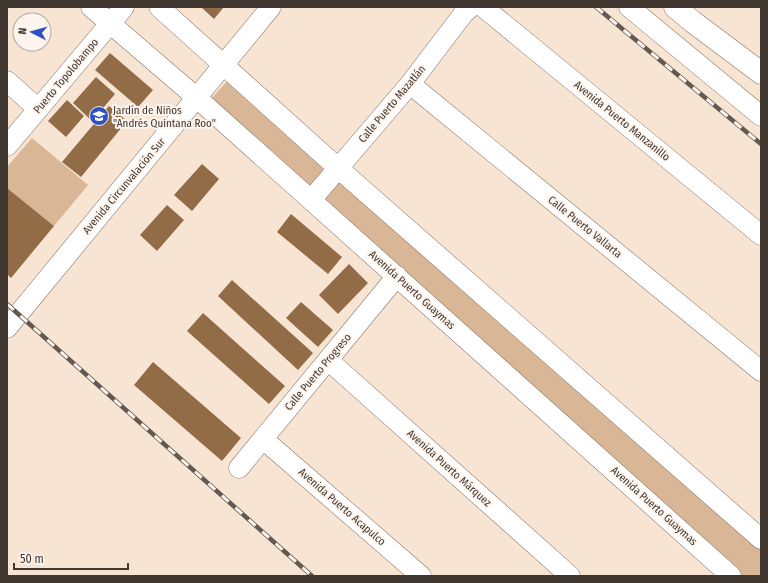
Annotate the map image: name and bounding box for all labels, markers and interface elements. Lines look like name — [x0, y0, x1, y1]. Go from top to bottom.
north arrow — [12, 12, 52, 52]
text: N — [16, 27, 29, 35]
street label: Puerto Topolobampo — [31, 36, 101, 116]
street label: Calle Puerto Mazatlán — [356, 63, 428, 145]
street label: Avenida Puerto Manzanillo — [571, 78, 673, 164]
place label: Jardín de Niños "Andrés Quintana Roo" — [113, 104, 216, 130]
school or university icon: Jardín de Niños "Andrés Quintana Roo" — [88, 105, 110, 127]
street label: Avenida Circunvalación Sur — [80, 135, 168, 237]
street label: Calle Puerto Vallarta — [545, 193, 625, 261]
street label: Avenida Puerto Guaymas — [366, 248, 458, 332]
street label: Calle Puerto Progreso — [282, 331, 354, 413]
street label: Avenida Puerto Márquez — [404, 427, 494, 510]
street label: Avenida Puerto Guaymas — [608, 464, 700, 548]
street label: Avenida Puerto Acapulco — [296, 466, 388, 549]
scale bar — [14, 545, 128, 571]
text: 50 m — [20, 552, 44, 566]

